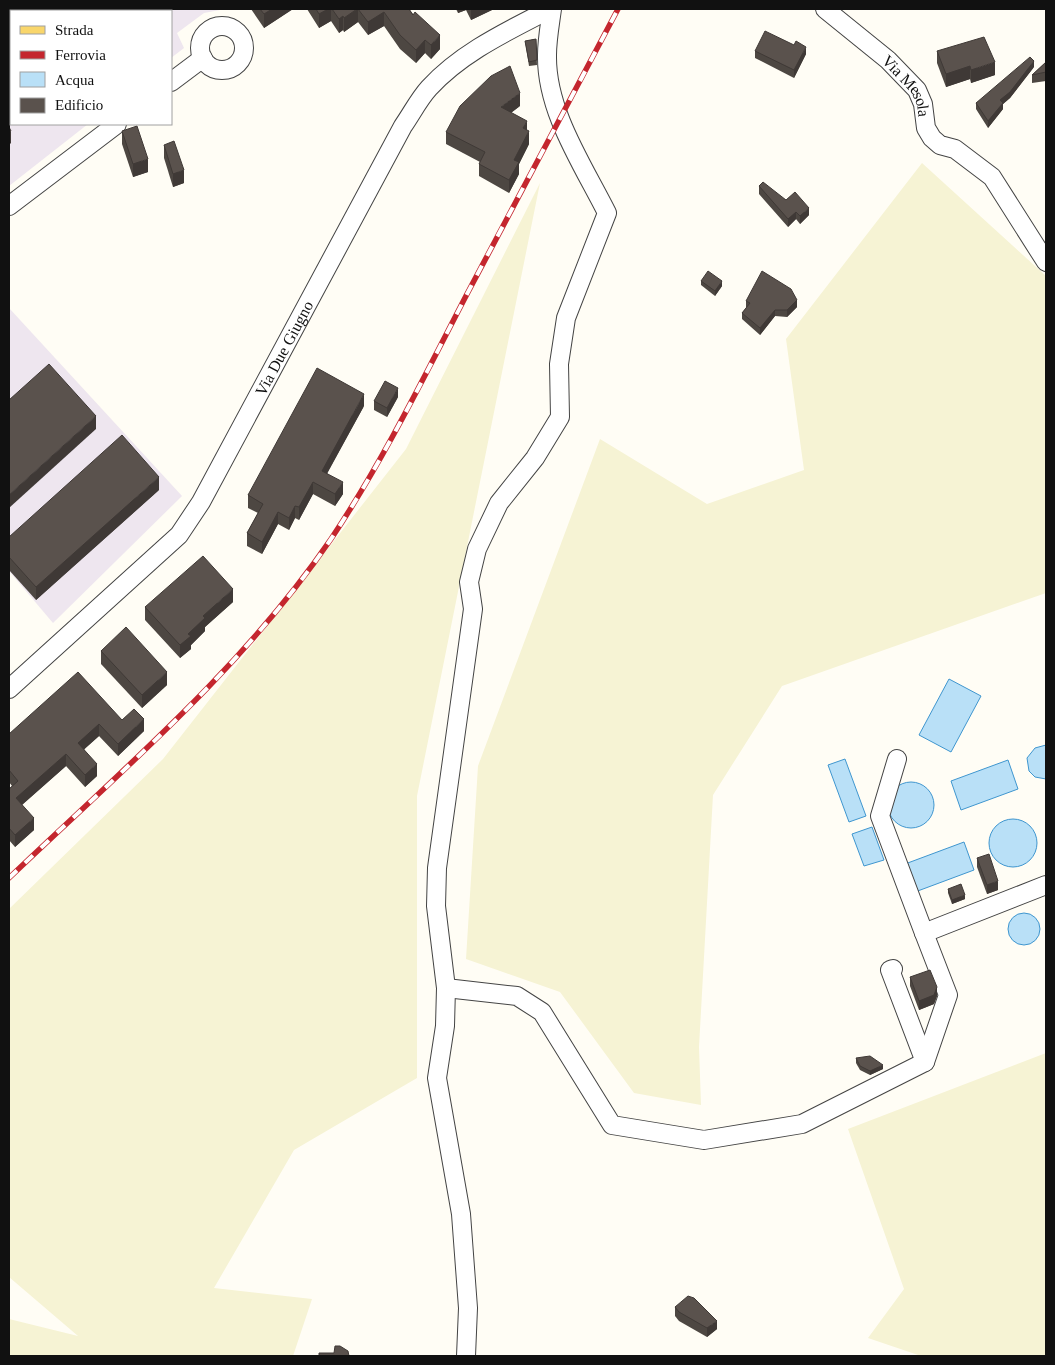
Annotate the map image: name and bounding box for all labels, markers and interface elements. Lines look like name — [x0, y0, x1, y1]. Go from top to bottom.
legend — [10, 10, 172, 125]
text: Strada — [55, 22, 94, 38]
text: Ferrovia — [55, 47, 106, 63]
street label: Via Mesola — [879, 52, 933, 118]
text: Acqua — [55, 72, 94, 88]
text: Edificio — [55, 97, 103, 113]
street label: Via Due Giugno — [252, 298, 317, 398]

